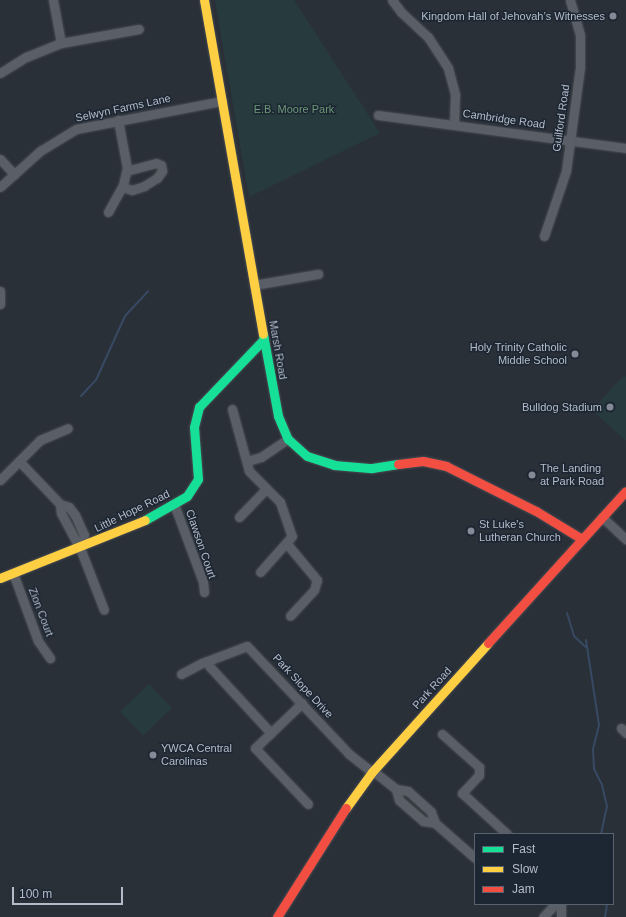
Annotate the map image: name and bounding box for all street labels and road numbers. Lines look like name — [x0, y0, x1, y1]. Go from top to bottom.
street label: Guilford Road — [550, 83, 572, 153]
street label: Selwyn Farms Lane — [74, 91, 172, 125]
street label: Cambridge Road — [462, 107, 546, 131]
street label: Marsh Road — [266, 319, 290, 381]
street label: Little Hope Road — [92, 487, 172, 535]
street label: Clawson Court — [183, 508, 219, 580]
street label: Zion Court — [26, 586, 56, 638]
street label: Park Slope Drive — [270, 651, 336, 721]
street label: Park Road — [410, 664, 454, 712]

